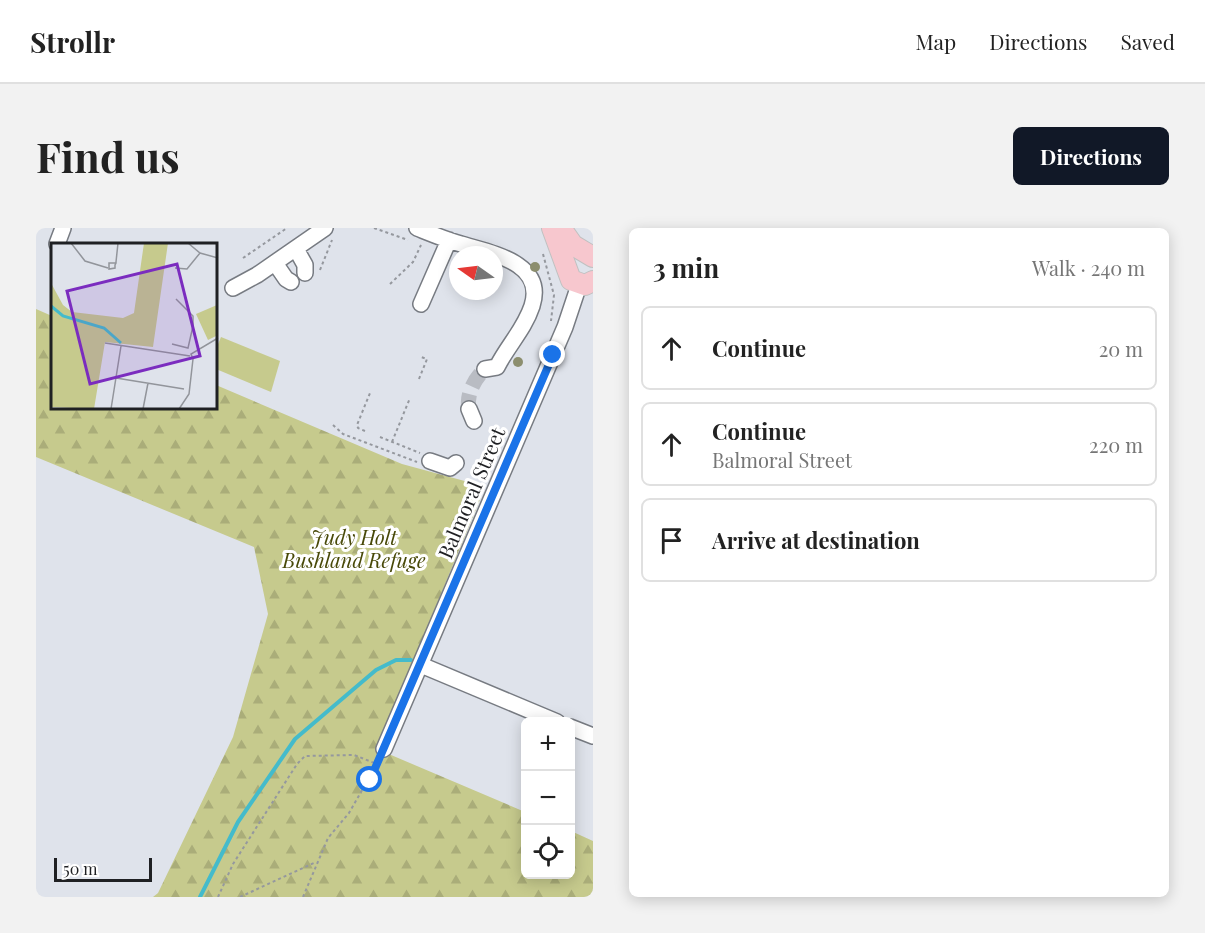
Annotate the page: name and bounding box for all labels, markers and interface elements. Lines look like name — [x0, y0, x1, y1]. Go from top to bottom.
text: Strollr — [30, 23, 115, 60]
text: Map — [915, 27, 956, 55]
text: Directions — [989, 27, 1087, 55]
text: Saved — [1120, 27, 1175, 55]
button: Directions — [1013, 127, 1169, 185]
text: Find us — [36, 128, 180, 184]
inset map — [51, 243, 218, 410]
north arrow — [449, 246, 503, 300]
text: 3 min — [653, 250, 719, 285]
text: Walk · 240 m — [1032, 254, 1145, 281]
icon: ahead — [655, 332, 688, 365]
text: Continue — [712, 333, 806, 363]
text: 20 m — [1099, 335, 1143, 362]
route end — [539, 341, 565, 367]
text: Continue — [712, 416, 806, 446]
street label: Balmoral Street — [431, 422, 511, 562]
icon: ahead — [655, 428, 688, 461]
text: 220 m — [1089, 431, 1143, 458]
text: Balmoral Street — [712, 446, 852, 473]
park label: Judy Holt Bushland Refuge — [282, 523, 426, 573]
icon: arrive — [655, 524, 688, 557]
text: Arrive at destination — [712, 525, 920, 555]
map controls — [521, 717, 575, 879]
button: + — [521, 717, 575, 771]
route start — [356, 766, 382, 792]
button: − — [521, 771, 575, 825]
button: locate — [521, 825, 575, 879]
scale bar — [54, 855, 152, 882]
text: 50 m — [63, 858, 97, 879]

